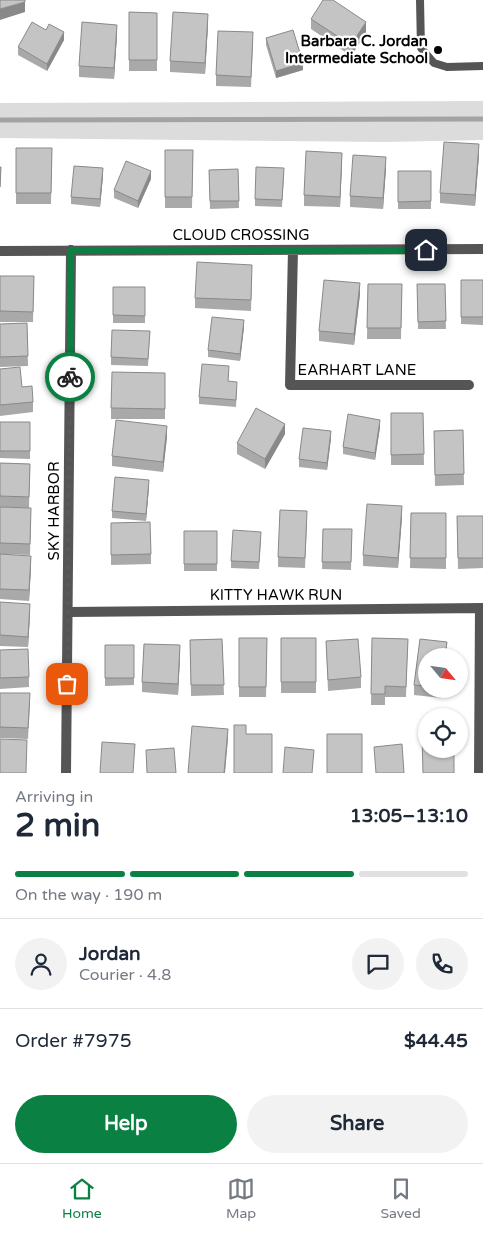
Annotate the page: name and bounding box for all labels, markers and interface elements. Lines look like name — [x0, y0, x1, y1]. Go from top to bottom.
place label: Barbara C. Jordan Intermediate School — [285, 32, 428, 67]
marker: Barbara C. Jordan Intermediate School — [432, 44, 444, 56]
street label: CLOUD CROSSING — [172, 226, 310, 244]
pin — [405, 229, 447, 271]
icon: home — [412, 236, 440, 264]
courier — [45, 352, 95, 402]
street label: EARHART LANE — [298, 361, 416, 379]
icon: bike — [56, 363, 84, 391]
street label: SKY HARBOR — [45, 461, 63, 561]
street label: KITTY HAWK RUN — [210, 586, 342, 604]
north arrow — [418, 648, 468, 698]
map controls — [418, 648, 468, 758]
pin — [46, 663, 88, 705]
icon: bag — [53, 670, 81, 698]
button: locate — [418, 708, 468, 758]
text: Arriving in — [15, 787, 93, 807]
text: 13:05–13:10 — [350, 805, 468, 827]
text: 2 min — [15, 807, 100, 845]
text: On the way · 190 m — [15, 885, 162, 905]
button: person — [15, 938, 67, 990]
button: chat — [352, 938, 404, 990]
button: phone — [416, 938, 468, 990]
text: Jordan — [79, 943, 141, 965]
text: Courier · 4.8 — [79, 965, 171, 985]
text: Order #7975 — [15, 1030, 132, 1052]
text: $44.45 — [404, 1030, 468, 1052]
button: Help — [15, 1095, 237, 1153]
button: Share — [247, 1095, 468, 1153]
tab: Home — [62, 1175, 102, 1222]
tab: Map — [226, 1175, 256, 1222]
tab: Saved — [380, 1175, 421, 1222]

